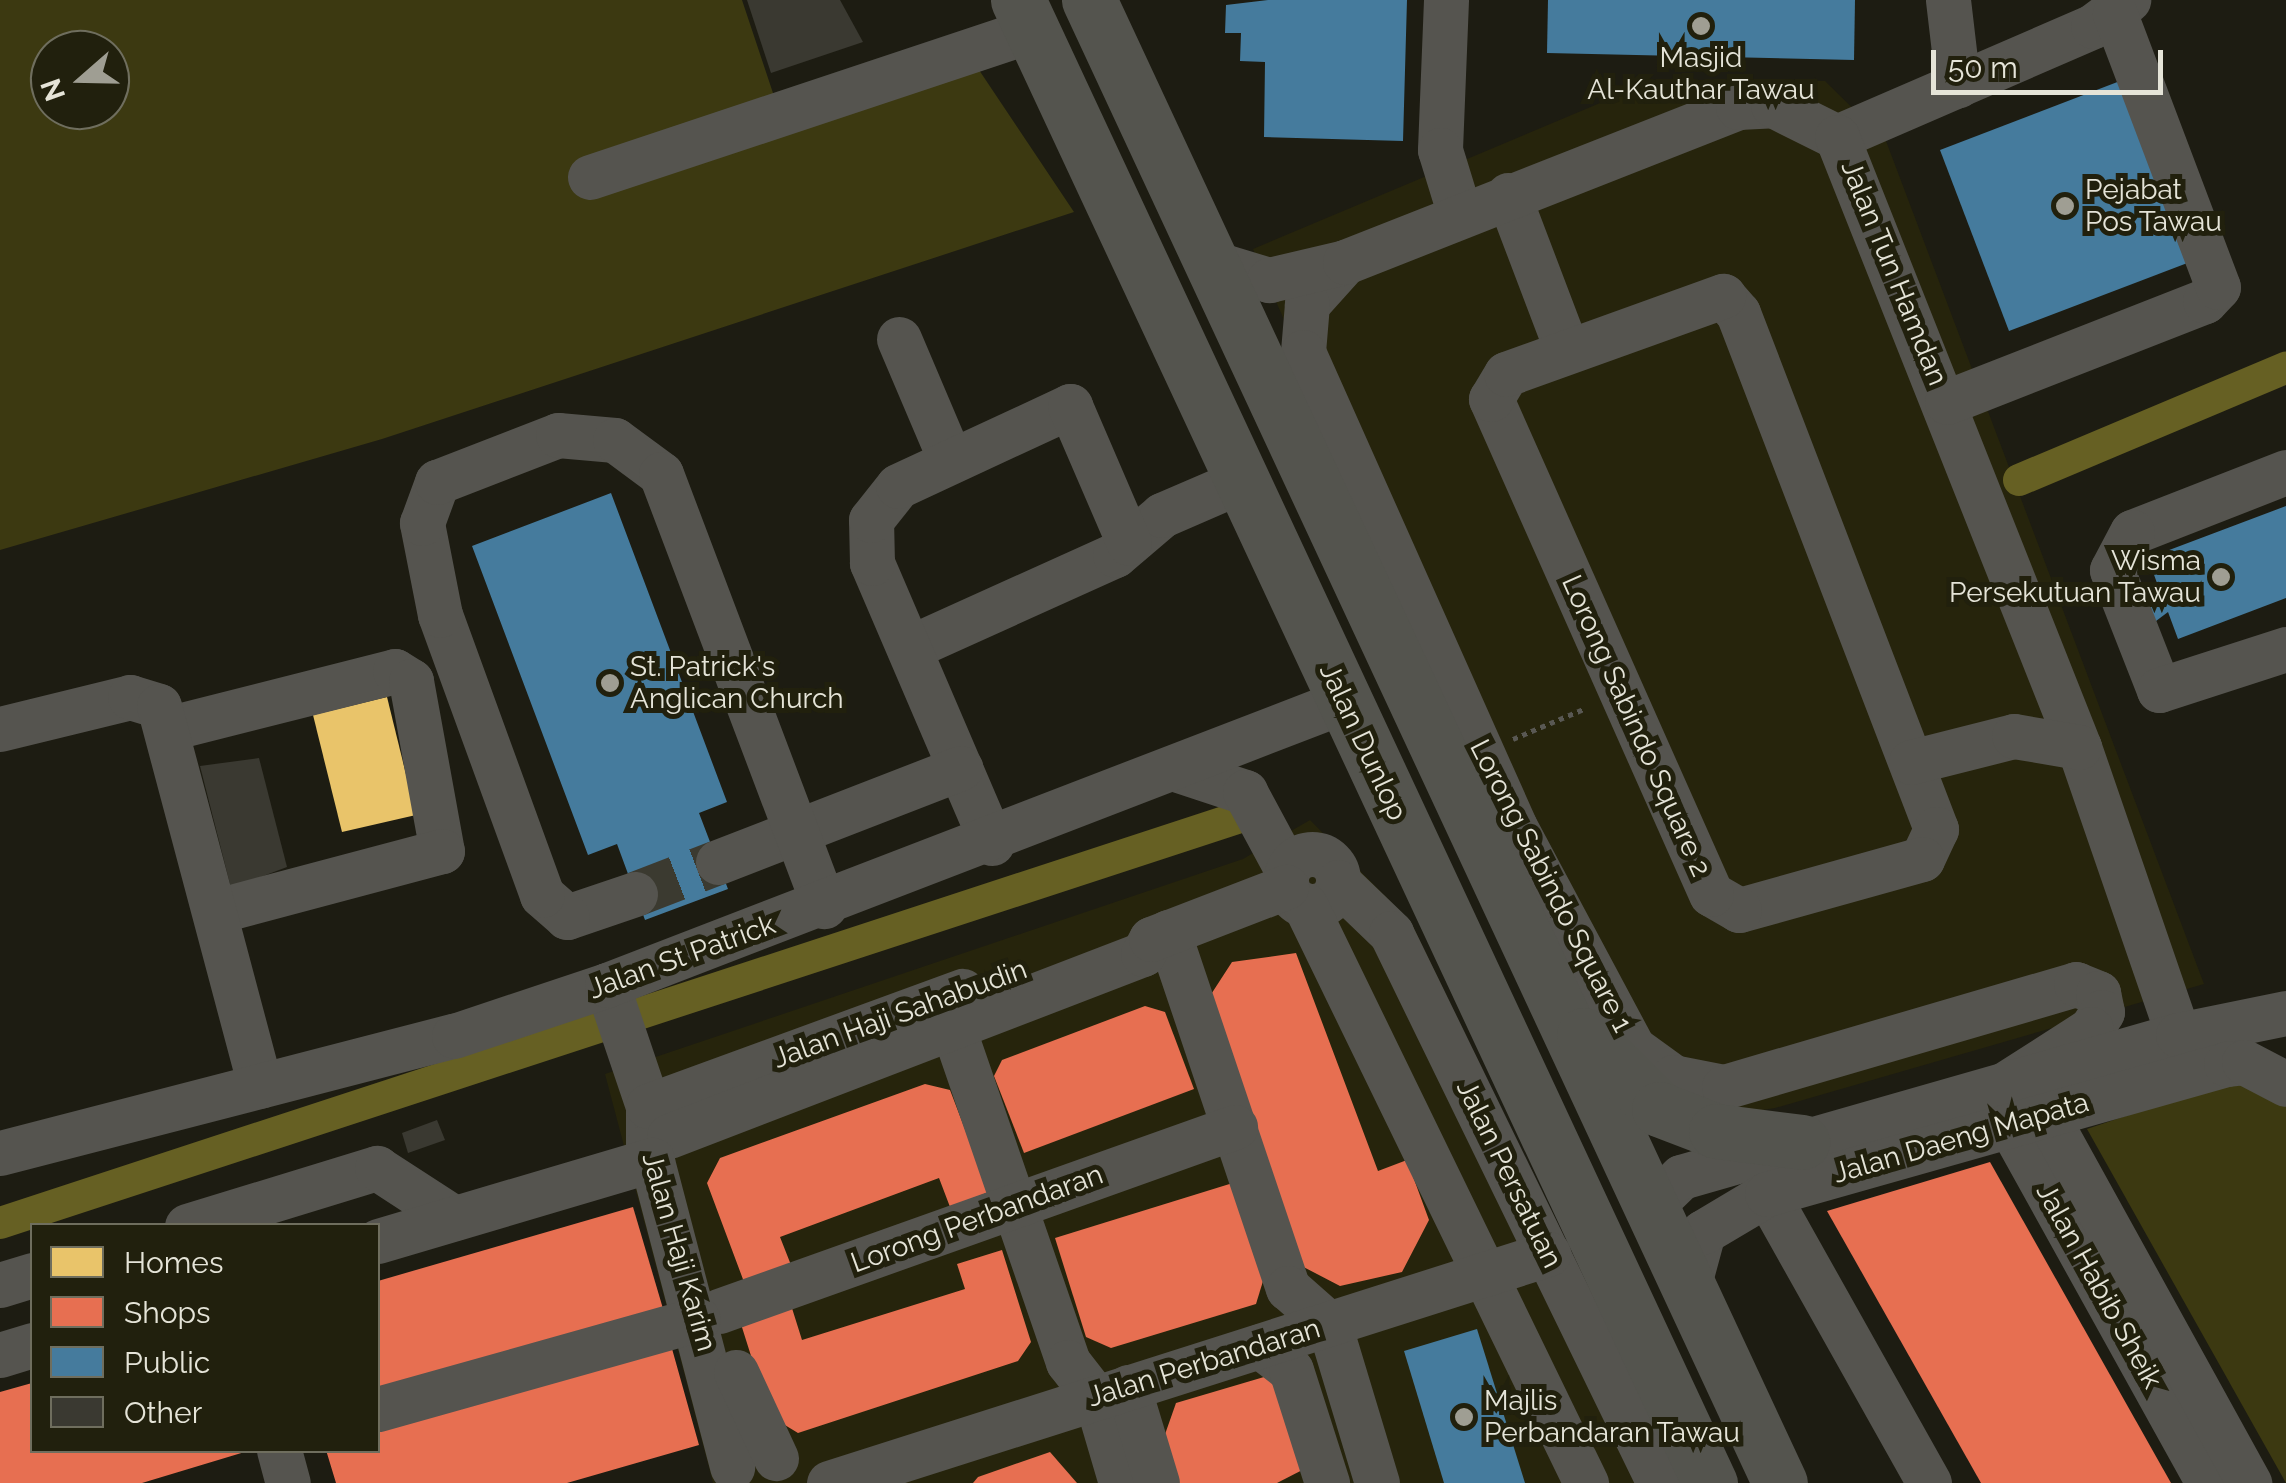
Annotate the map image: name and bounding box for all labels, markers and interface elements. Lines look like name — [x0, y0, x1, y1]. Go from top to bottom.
marker: Masjid Al-Kauthar Tawau — [1690, 15, 1712, 37]
north arrow — [30, 30, 130, 130]
scale bar — [1936, 30, 2168, 92]
place label: Masjid Al-Kauthar Tawau — [1587, 41, 1815, 107]
text: 50 m — [1948, 50, 2018, 85]
text: N — [34, 74, 72, 105]
street label: Jalan Tun Hamdan — [1833, 155, 1955, 391]
place label: Pejabat Pos Tawau — [2085, 173, 2223, 239]
marker: Pejabat Pos Tawau — [2054, 195, 2076, 217]
place label: Wisma Persekutuan Tawau — [1948, 544, 2201, 610]
marker: Wisma Persekutuan Tawau — [2210, 566, 2232, 588]
street label: Lorong Sabindo Square 2 — [1554, 570, 1718, 882]
place label: St. Patrick's Anglican Church — [630, 650, 844, 716]
street label: Jalan Dunlop — [1312, 658, 1414, 826]
marker: St. Patrick's Anglican Church — [599, 672, 621, 694]
street label: Lorong Sabindo Square 1 — [1463, 734, 1639, 1038]
street label: Jalan St Patrick — [584, 908, 780, 1006]
street label: Jalan Haji Sahabudin — [768, 952, 1032, 1076]
street label: Jalan Persatuan — [1449, 1075, 1569, 1273]
street label: Jalan Daeng Mapata — [1830, 1085, 2092, 1191]
street label: Jalan Haji Karim — [635, 1149, 723, 1355]
street label: Lorong Perbandaran — [846, 1158, 1108, 1280]
street label: Jalan Habib Sheik — [2029, 1178, 2169, 1394]
legend — [30, 1223, 380, 1453]
text: Homes — [124, 1245, 223, 1280]
text: Shops — [124, 1295, 211, 1330]
street label: Jalan Perbandaran — [1084, 1312, 1324, 1414]
text: Public — [124, 1345, 210, 1380]
place label: Majlis Perbandaran Tawau — [1484, 1384, 1741, 1450]
text: Other — [124, 1395, 202, 1430]
marker: Majlis Perbandaran Tawau — [1453, 1406, 1475, 1428]

